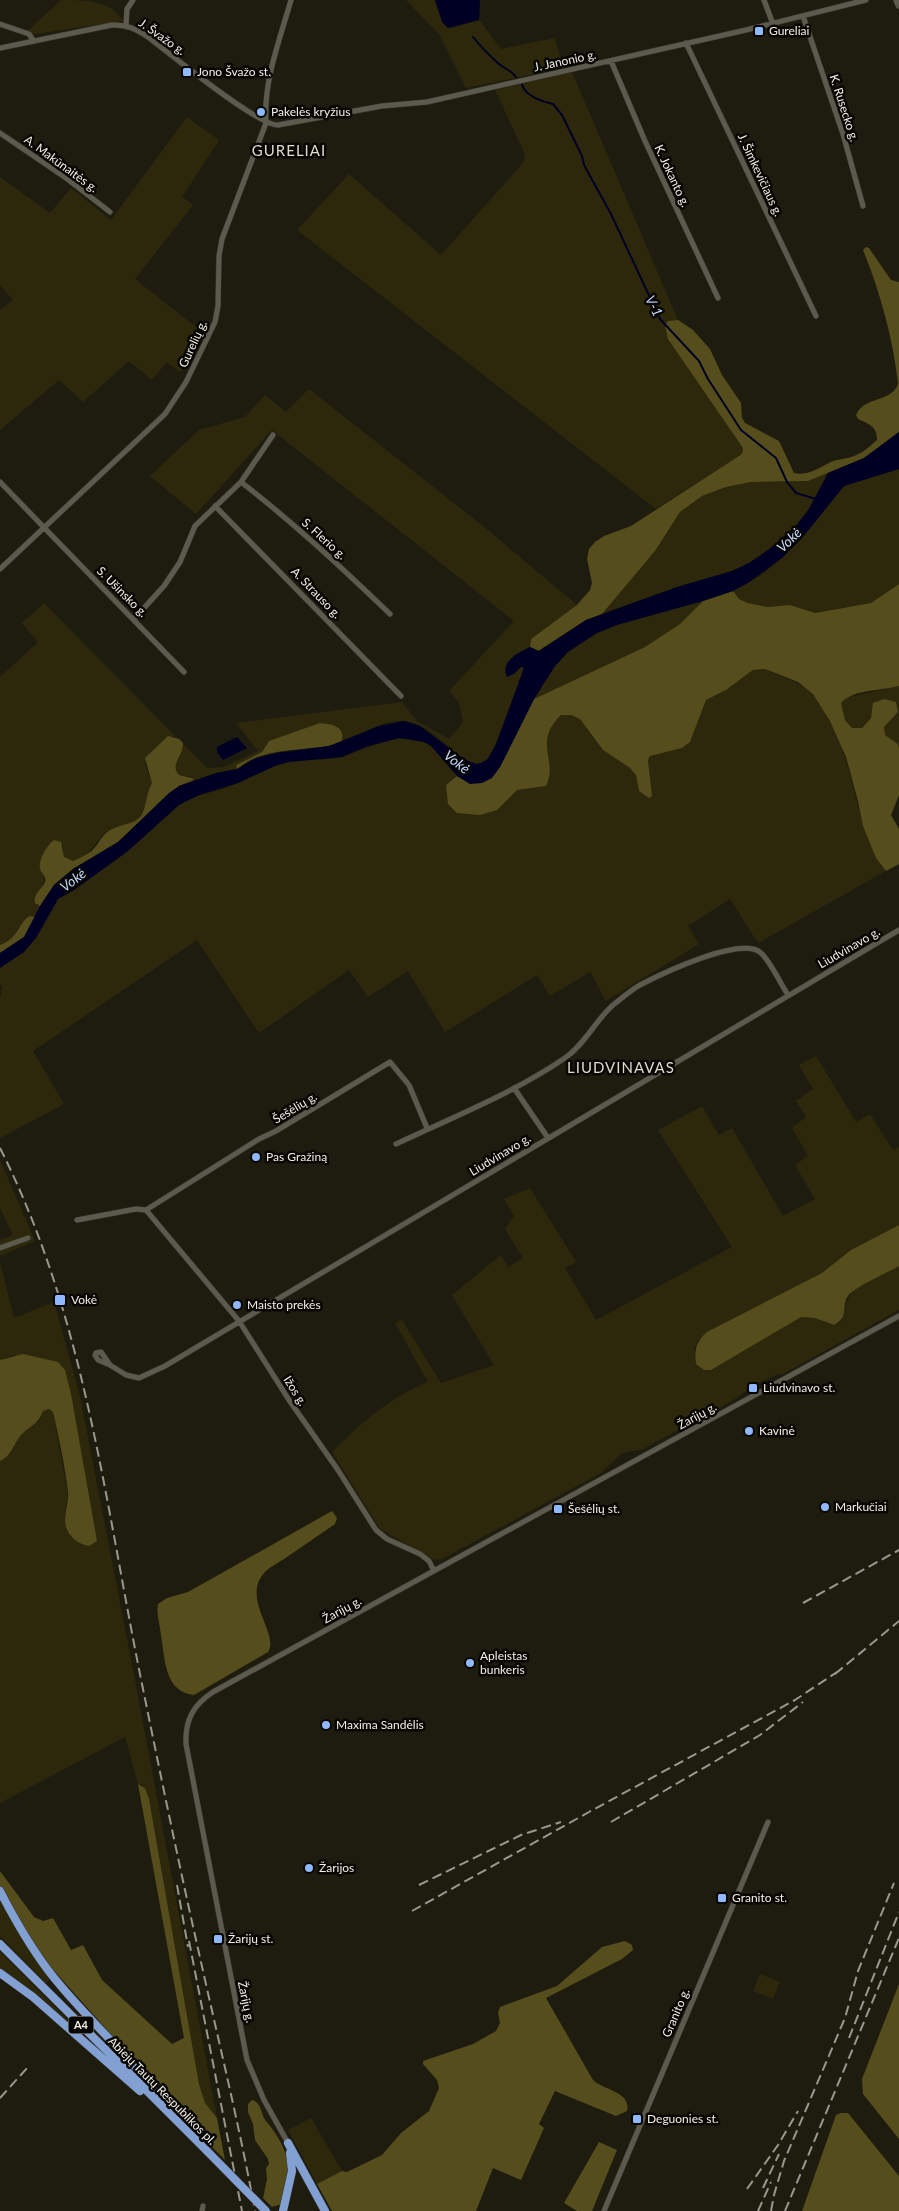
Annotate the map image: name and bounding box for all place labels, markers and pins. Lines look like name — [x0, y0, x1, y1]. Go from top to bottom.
place label: Gureliai — [769, 23, 809, 38]
marker: Gureliai — [753, 25, 765, 37]
place label: Jono Švažo st. — [197, 64, 271, 79]
marker: Jono Švažo st. — [181, 66, 193, 78]
place label: Pakelės kryžius — [271, 104, 350, 119]
marker: Pakelės kryžius — [255, 106, 267, 118]
place label: Pas Gražiną — [266, 1149, 327, 1164]
marker: Pas Gražiną — [250, 1151, 262, 1163]
place label: Vokė — [71, 1292, 97, 1307]
marker: Vokė — [53, 1293, 67, 1307]
place label: Maisto prekės — [247, 1297, 321, 1312]
marker: Maisto prekės — [231, 1299, 243, 1311]
place label: Liudvinavo st. — [763, 1380, 835, 1395]
marker: Liudvinavo st. — [747, 1382, 759, 1394]
place label: Kavinė — [759, 1423, 795, 1438]
marker: Kavinė — [743, 1425, 755, 1437]
place label: Markučiai — [835, 1499, 887, 1514]
place label: Šešėlių st. — [568, 1501, 620, 1516]
marker: Markučiai — [819, 1501, 831, 1513]
marker: Šešėlių st. — [552, 1503, 564, 1515]
place label: Apleistas bunkeris — [480, 1648, 528, 1677]
marker: Apleistas bunkeris — [464, 1657, 476, 1669]
place label: Maxima Sandėlis — [336, 1717, 424, 1732]
marker: Maxima Sandėlis — [320, 1719, 332, 1731]
place label: Žarijos — [319, 1860, 354, 1875]
marker: Žarijos — [303, 1862, 315, 1874]
place label: Granito st. — [732, 1890, 787, 1905]
marker: Granito st. — [716, 1892, 728, 1904]
place label: Žarijų st. — [228, 1931, 274, 1946]
marker: Žarijų st. — [212, 1933, 224, 1945]
place label: Deguonies st. — [647, 2111, 719, 2126]
marker: Deguonies st. — [631, 2113, 643, 2125]

